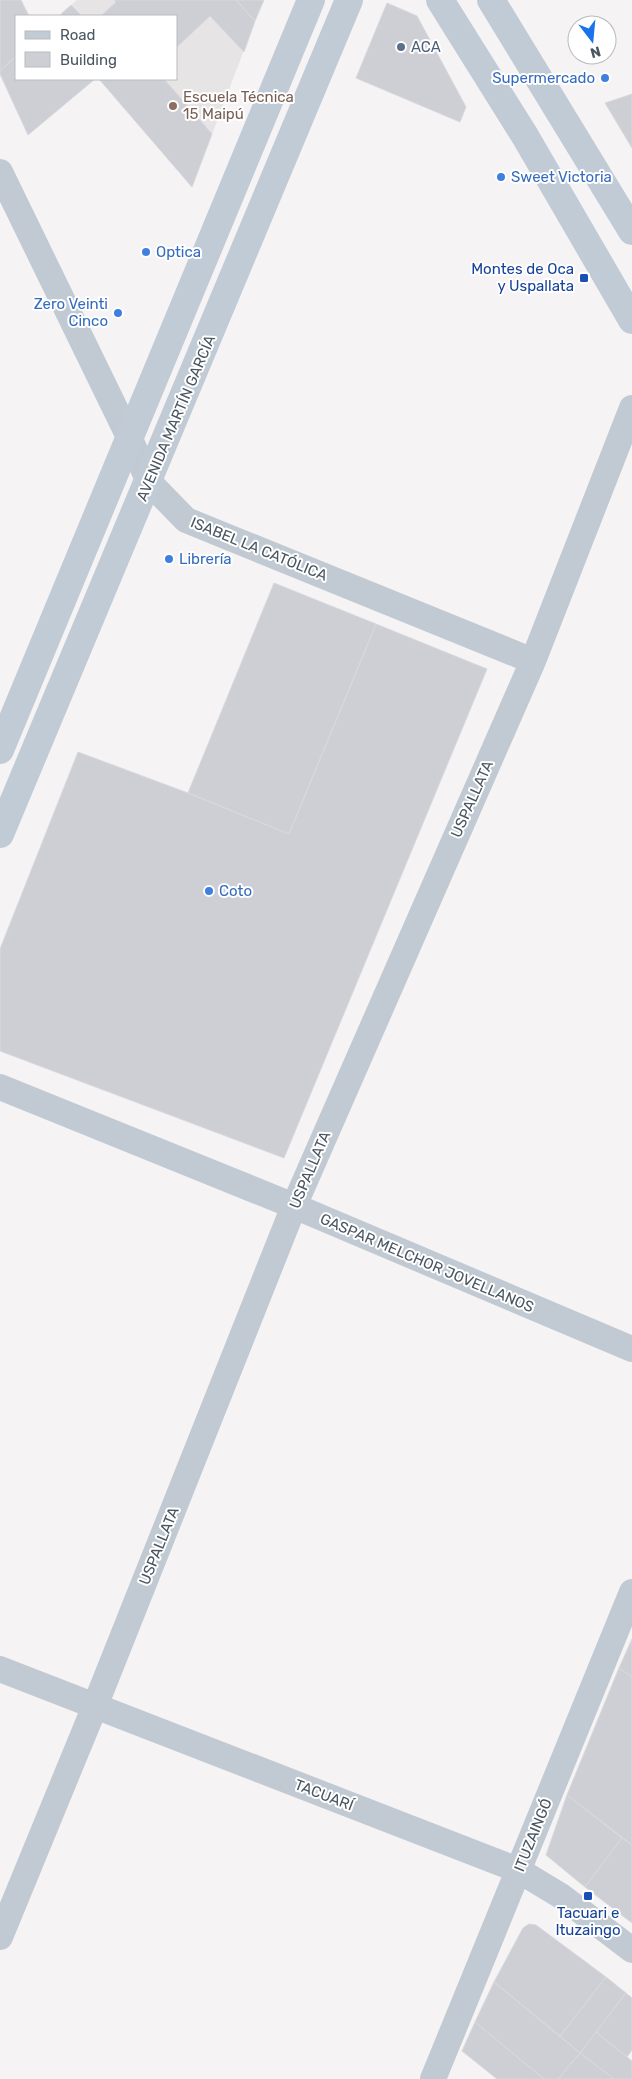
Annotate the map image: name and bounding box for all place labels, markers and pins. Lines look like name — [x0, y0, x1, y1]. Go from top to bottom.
place label: ACA — [411, 38, 441, 56]
marker: ACA — [395, 41, 407, 53]
place label: Supermercado — [492, 69, 595, 87]
marker: Supermercado — [599, 72, 611, 84]
place label: Escuela Técnica 15 Maipú — [183, 88, 294, 123]
marker: Escuela Técnica 15 Maipú — [167, 100, 179, 112]
place label: Sweet Victoria — [511, 168, 612, 186]
marker: Sweet Victoria — [495, 171, 507, 183]
place label: Optica — [156, 243, 201, 261]
marker: Optica — [140, 246, 152, 258]
place label: Montes de Oca y Uspallata — [471, 260, 574, 295]
marker: Montes de Oca y Uspallata — [578, 272, 590, 284]
place label: Zero Veinti Cinco — [34, 295, 108, 330]
marker: Zero Veinti Cinco — [112, 307, 124, 319]
place label: Librería — [179, 550, 232, 568]
marker: Librería — [163, 553, 175, 565]
place label: Coto — [219, 882, 252, 900]
marker: Coto — [203, 885, 215, 897]
marker: Tacuari e Ituzaingo — [582, 1890, 594, 1902]
place label: Tacuari e Ituzaingo — [555, 1904, 621, 1939]

